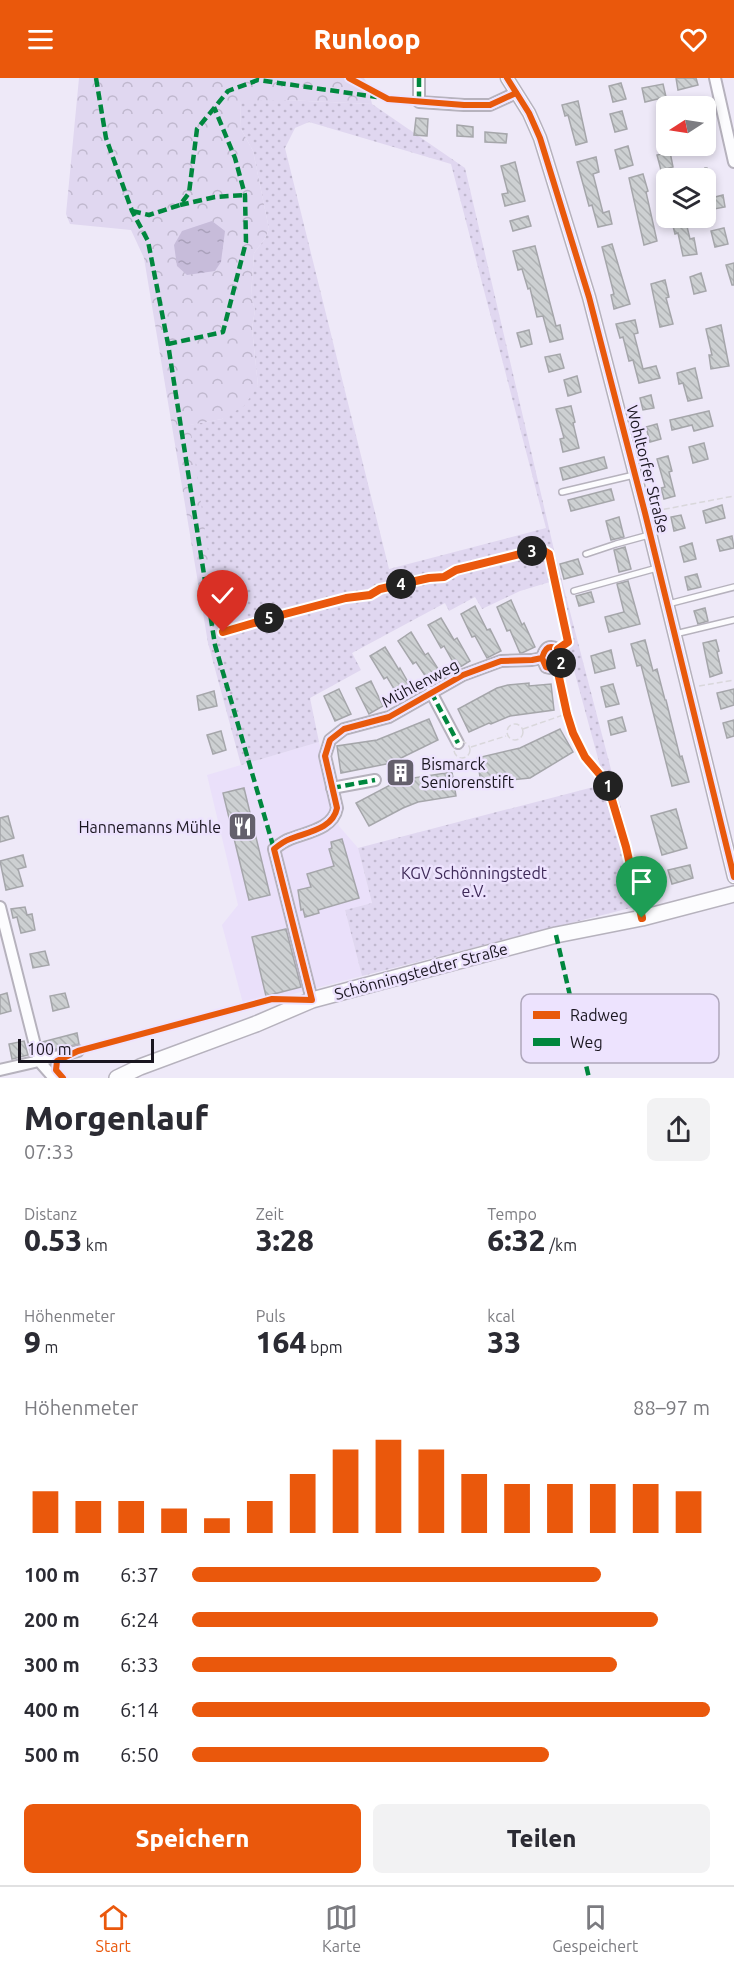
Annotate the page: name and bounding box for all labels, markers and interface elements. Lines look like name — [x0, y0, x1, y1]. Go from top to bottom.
icon: menu — [24, 23, 57, 56]
icon: heart — [677, 23, 710, 56]
text: Runloop — [313, 24, 421, 54]
north arrow — [656, 96, 716, 156]
map controls — [656, 96, 716, 228]
button: layers — [656, 168, 716, 228]
street label: Wohltorfer Straße — [623, 403, 673, 535]
pin: 3 — [517, 536, 547, 566]
text: 3 — [527, 542, 537, 560]
pin: 4 — [386, 569, 416, 599]
pin — [197, 570, 248, 632]
text: 4 — [396, 575, 406, 593]
icon: check — [206, 579, 239, 612]
pin: 5 — [254, 603, 284, 633]
text: 5 — [264, 609, 274, 627]
pin: 2 — [546, 648, 576, 678]
text: 2 — [556, 654, 566, 672]
street label: Mühlenweg — [378, 655, 462, 711]
place label: Bismarck Seniorenstift — [421, 755, 515, 791]
building icon: Bismarck Seniorenstift — [384, 757, 416, 789]
pin: 1 — [593, 771, 623, 801]
text: 1 — [603, 777, 613, 795]
restaurant icon: Hannemanns Mühle — [226, 811, 258, 843]
place label: Hannemanns Mühle — [78, 818, 221, 836]
pin — [616, 856, 667, 918]
park label: KGV Schönningstedt e.V. — [401, 864, 548, 900]
icon: arrive — [625, 865, 658, 898]
street label: Schönningstedter Straße — [332, 939, 510, 1003]
legend — [521, 994, 719, 1063]
text: Radweg — [570, 1006, 628, 1024]
text: Weg — [570, 1033, 603, 1051]
scale bar — [18, 1036, 154, 1064]
text: 100 m — [27, 1040, 72, 1058]
button: share — [647, 1098, 710, 1161]
text: Morgenlauf — [24, 1099, 208, 1136]
text: 07:33 — [24, 1140, 74, 1163]
text: Distanz — [24, 1205, 77, 1223]
text: Zeit — [256, 1205, 284, 1223]
text: Tempo — [487, 1205, 537, 1223]
text: 0.53 — [24, 1223, 82, 1257]
text: 3:28 — [256, 1223, 314, 1257]
text: 6:32 — [487, 1223, 545, 1257]
text: km — [82, 1236, 108, 1254]
text: /km — [545, 1236, 577, 1254]
text: Höhenmeter — [24, 1307, 115, 1325]
text: Puls — [256, 1307, 286, 1325]
text: kcal — [487, 1307, 515, 1325]
text: 9 — [24, 1325, 41, 1359]
text: 164 — [256, 1325, 306, 1359]
text: 33 — [487, 1325, 521, 1359]
text: m — [41, 1338, 58, 1356]
text: bpm — [306, 1338, 343, 1356]
text: Höhenmeter — [24, 1396, 138, 1419]
text: 88–97 m — [633, 1396, 710, 1419]
text: 100 m — [24, 1563, 80, 1586]
text: 6:37 — [120, 1563, 159, 1586]
text: 200 m — [24, 1608, 80, 1631]
text: 6:24 — [120, 1608, 159, 1631]
text: 300 m — [24, 1653, 80, 1676]
text: 6:33 — [120, 1653, 159, 1676]
text: 400 m — [24, 1698, 80, 1721]
text: 6:14 — [120, 1698, 159, 1721]
text: 500 m — [24, 1743, 80, 1766]
text: 6:50 — [120, 1743, 159, 1766]
button: Speichern — [24, 1804, 361, 1873]
button: Teilen — [373, 1804, 710, 1873]
tab: Start — [96, 1901, 131, 1955]
tab: Karte — [322, 1901, 361, 1955]
tab: Gespeichert — [552, 1901, 638, 1955]

